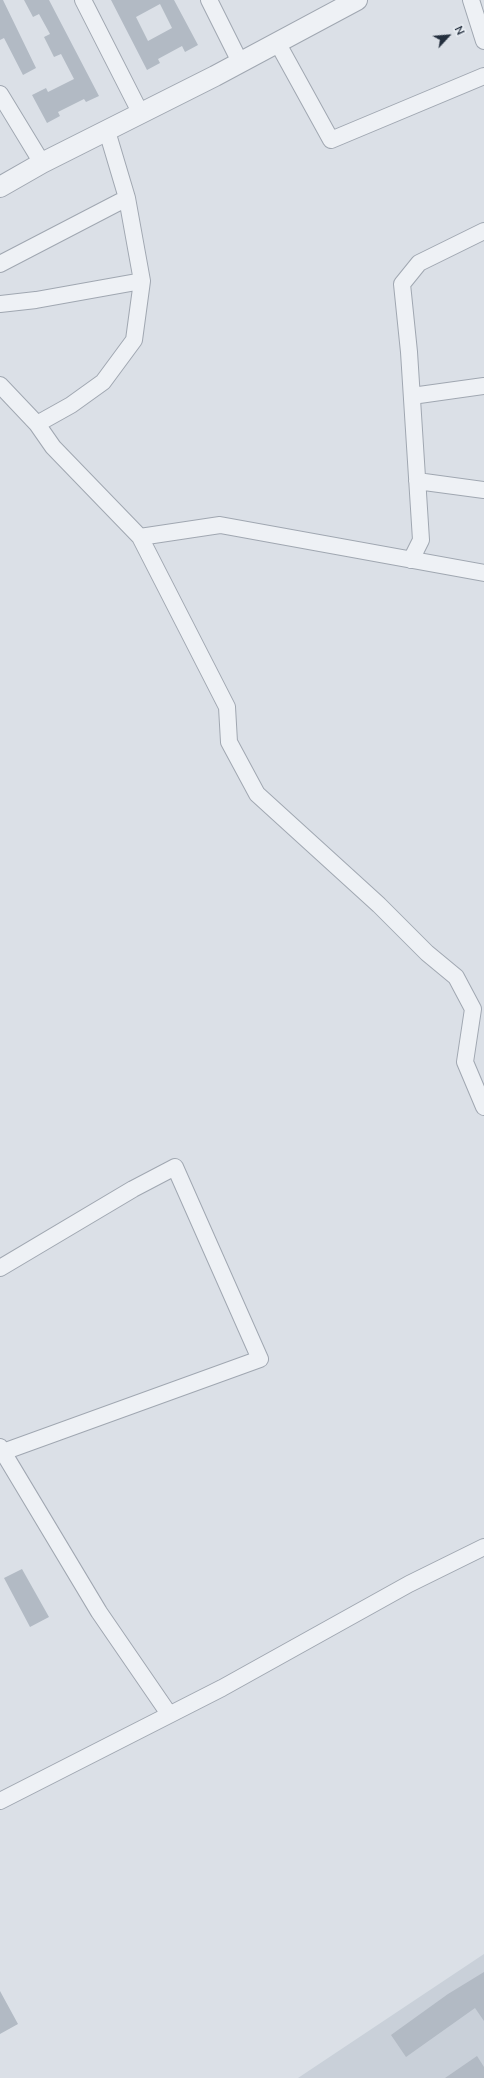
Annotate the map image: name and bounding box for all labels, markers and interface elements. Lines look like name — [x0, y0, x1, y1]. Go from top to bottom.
north arrow — [428, 16, 468, 56]
text: N — [451, 24, 468, 38]

